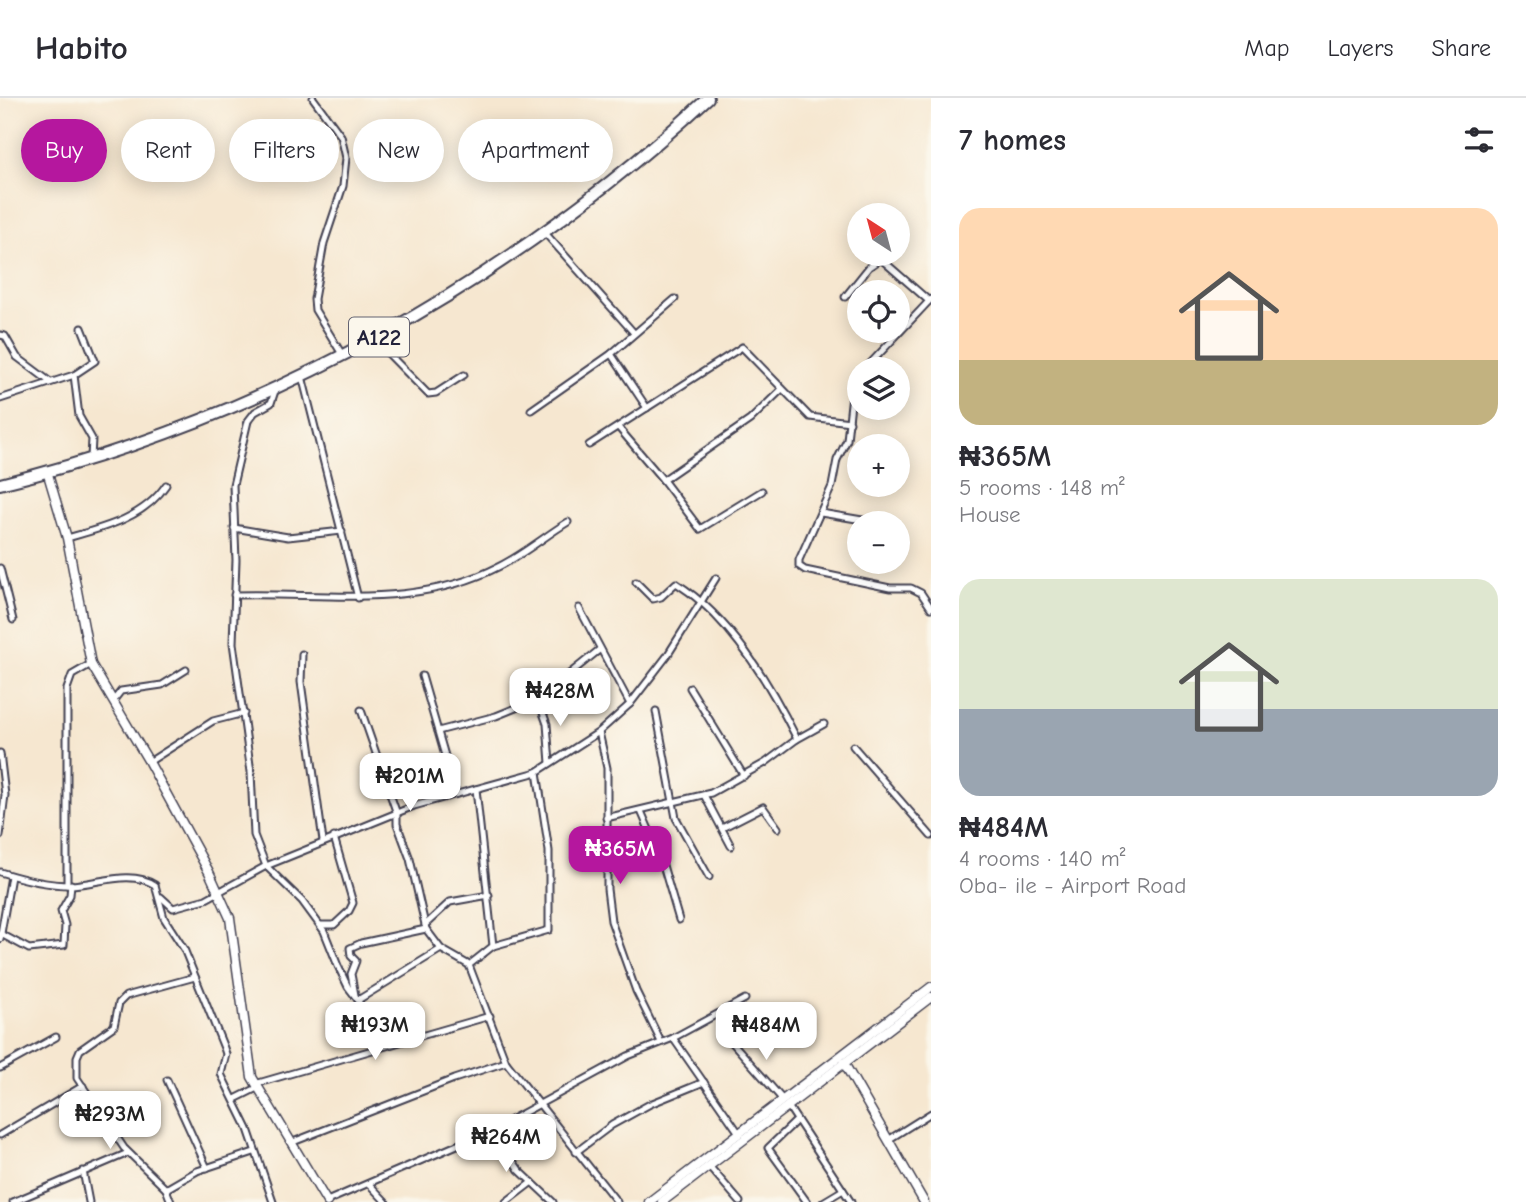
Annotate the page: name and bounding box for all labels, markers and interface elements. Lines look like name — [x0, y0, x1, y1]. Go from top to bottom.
text: Habito — [35, 29, 128, 67]
text: Map — [1244, 34, 1290, 62]
text: Layers — [1328, 34, 1393, 62]
text: Share — [1431, 34, 1491, 62]
chip: Buy — [21, 119, 107, 182]
chip: Rent — [121, 119, 215, 182]
chip: Filters — [229, 119, 339, 182]
chip: New — [353, 119, 444, 182]
chip: Apartment — [458, 119, 613, 182]
icon: filters — [1460, 121, 1498, 159]
text: 7 homes — [959, 123, 1066, 158]
north arrow — [847, 203, 910, 266]
map controls — [847, 203, 910, 574]
icon: home — [1166, 253, 1292, 379]
button: locate — [847, 280, 910, 343]
road number: A122 — [349, 318, 409, 356]
button: layers — [847, 357, 910, 420]
button: + — [847, 434, 910, 497]
text: ₦365M — [959, 439, 1051, 474]
text: 5 rooms · 148 m² — [959, 474, 1125, 501]
text: House — [959, 501, 1021, 528]
button: − — [847, 511, 910, 574]
icon: home — [1166, 624, 1292, 750]
pin: ₦428M — [511, 668, 609, 728]
text: ₦428M — [525, 677, 595, 704]
pin: ₦201M — [361, 754, 459, 813]
text: ₦201M — [376, 762, 444, 789]
text: ₦484M — [959, 810, 1048, 845]
pin: ₦365M — [571, 826, 669, 886]
text: ₦365M — [585, 835, 655, 862]
text: 4 rooms · 140 m² — [959, 845, 1126, 872]
text: Oba- ile - Airport Road — [959, 872, 1186, 899]
pin: ₦193M — [326, 1002, 424, 1062]
pin: ₦484M — [717, 1002, 815, 1062]
text: ₦193M — [341, 1011, 409, 1038]
text: ₦484M — [732, 1011, 800, 1038]
pin: ₦293M — [61, 1091, 159, 1151]
text: ₦293M — [75, 1100, 145, 1127]
pin: ₦264M — [457, 1114, 555, 1174]
text: ₦264M — [471, 1123, 541, 1150]

